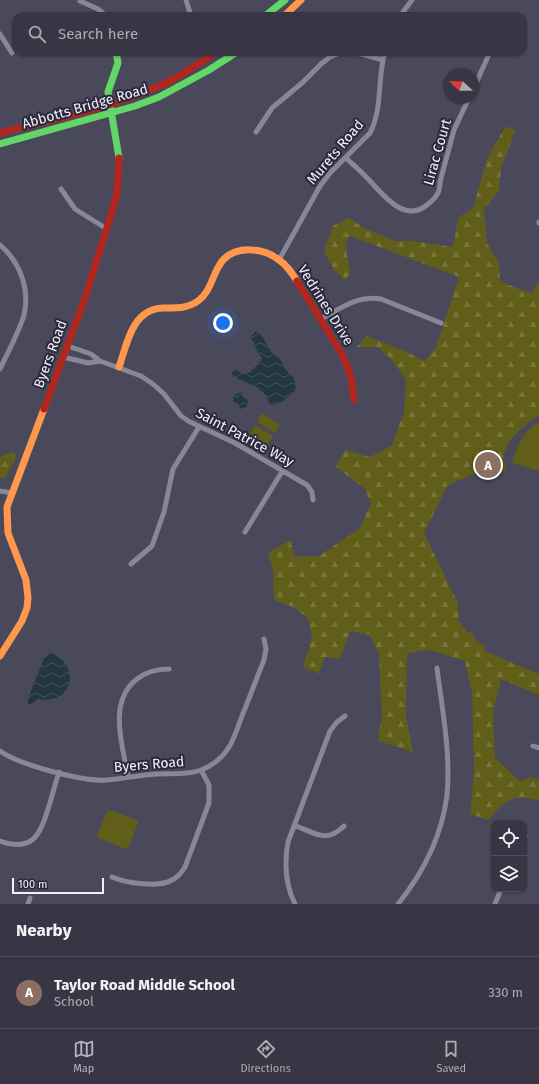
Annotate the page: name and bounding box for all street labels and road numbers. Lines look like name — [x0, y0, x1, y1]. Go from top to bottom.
street label: Abbotts Bridge Road — [20, 80, 150, 133]
street label: Lirac Court — [420, 116, 455, 187]
street label: Murets Road — [303, 117, 367, 188]
street label: Vedrines Drive — [294, 262, 357, 349]
street label: Byers Road — [30, 318, 71, 390]
street label: Saint Patrice Way — [193, 404, 297, 471]
street label: Byers Road — [113, 753, 185, 776]

